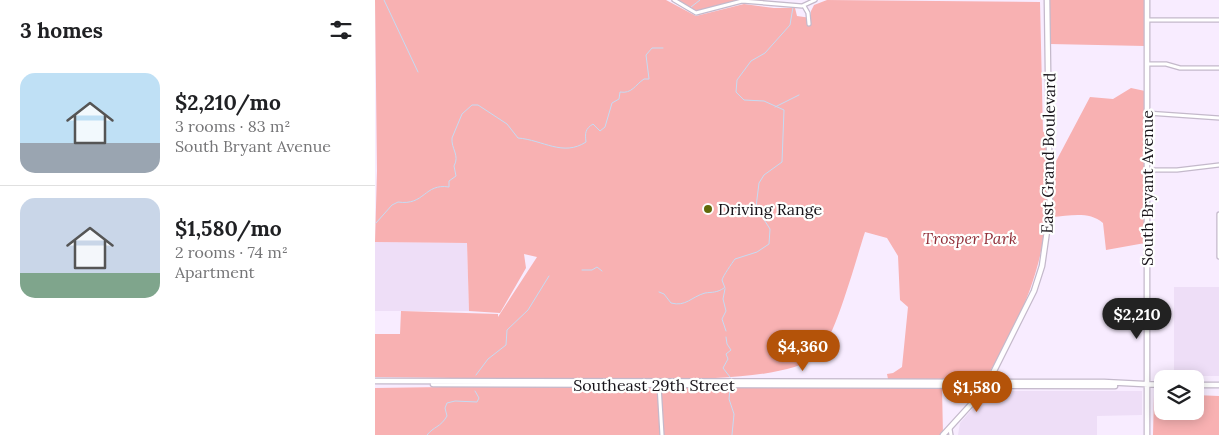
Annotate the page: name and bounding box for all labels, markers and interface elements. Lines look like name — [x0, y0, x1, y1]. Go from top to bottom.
icon: filters — [327, 16, 355, 44]
text: 3 homes — [20, 17, 103, 44]
street label: East Grand Boulevard — [1037, 72, 1059, 234]
text: $2,210/mo — [175, 89, 281, 116]
icon: home — [60, 93, 120, 153]
street label: South Bryant Avenue — [1137, 110, 1157, 266]
text: 3 rooms · 83 m² — [175, 116, 290, 136]
text: South Bryant Avenue — [175, 136, 331, 156]
place label: Driving Range — [718, 199, 822, 219]
marker: Driving Range — [702, 203, 714, 215]
text: $1,580/mo — [175, 215, 282, 242]
icon: home — [60, 218, 120, 278]
park label: Trosper Park — [923, 228, 1017, 248]
text: 2 rooms · 74 m² — [175, 242, 288, 262]
text: Apartment — [175, 262, 255, 282]
pin: $2,210 — [1096, 298, 1178, 340]
text: $2,210 — [1113, 304, 1161, 324]
pin: $4,360 — [762, 330, 844, 372]
text: $4,360 — [778, 336, 828, 356]
pin: $1,580 — [936, 370, 1018, 413]
map controls — [1154, 370, 1204, 420]
button: layers — [1154, 370, 1204, 420]
street label: Southeast 29th Street — [573, 375, 736, 395]
text: $1,580 — [953, 377, 1001, 397]

